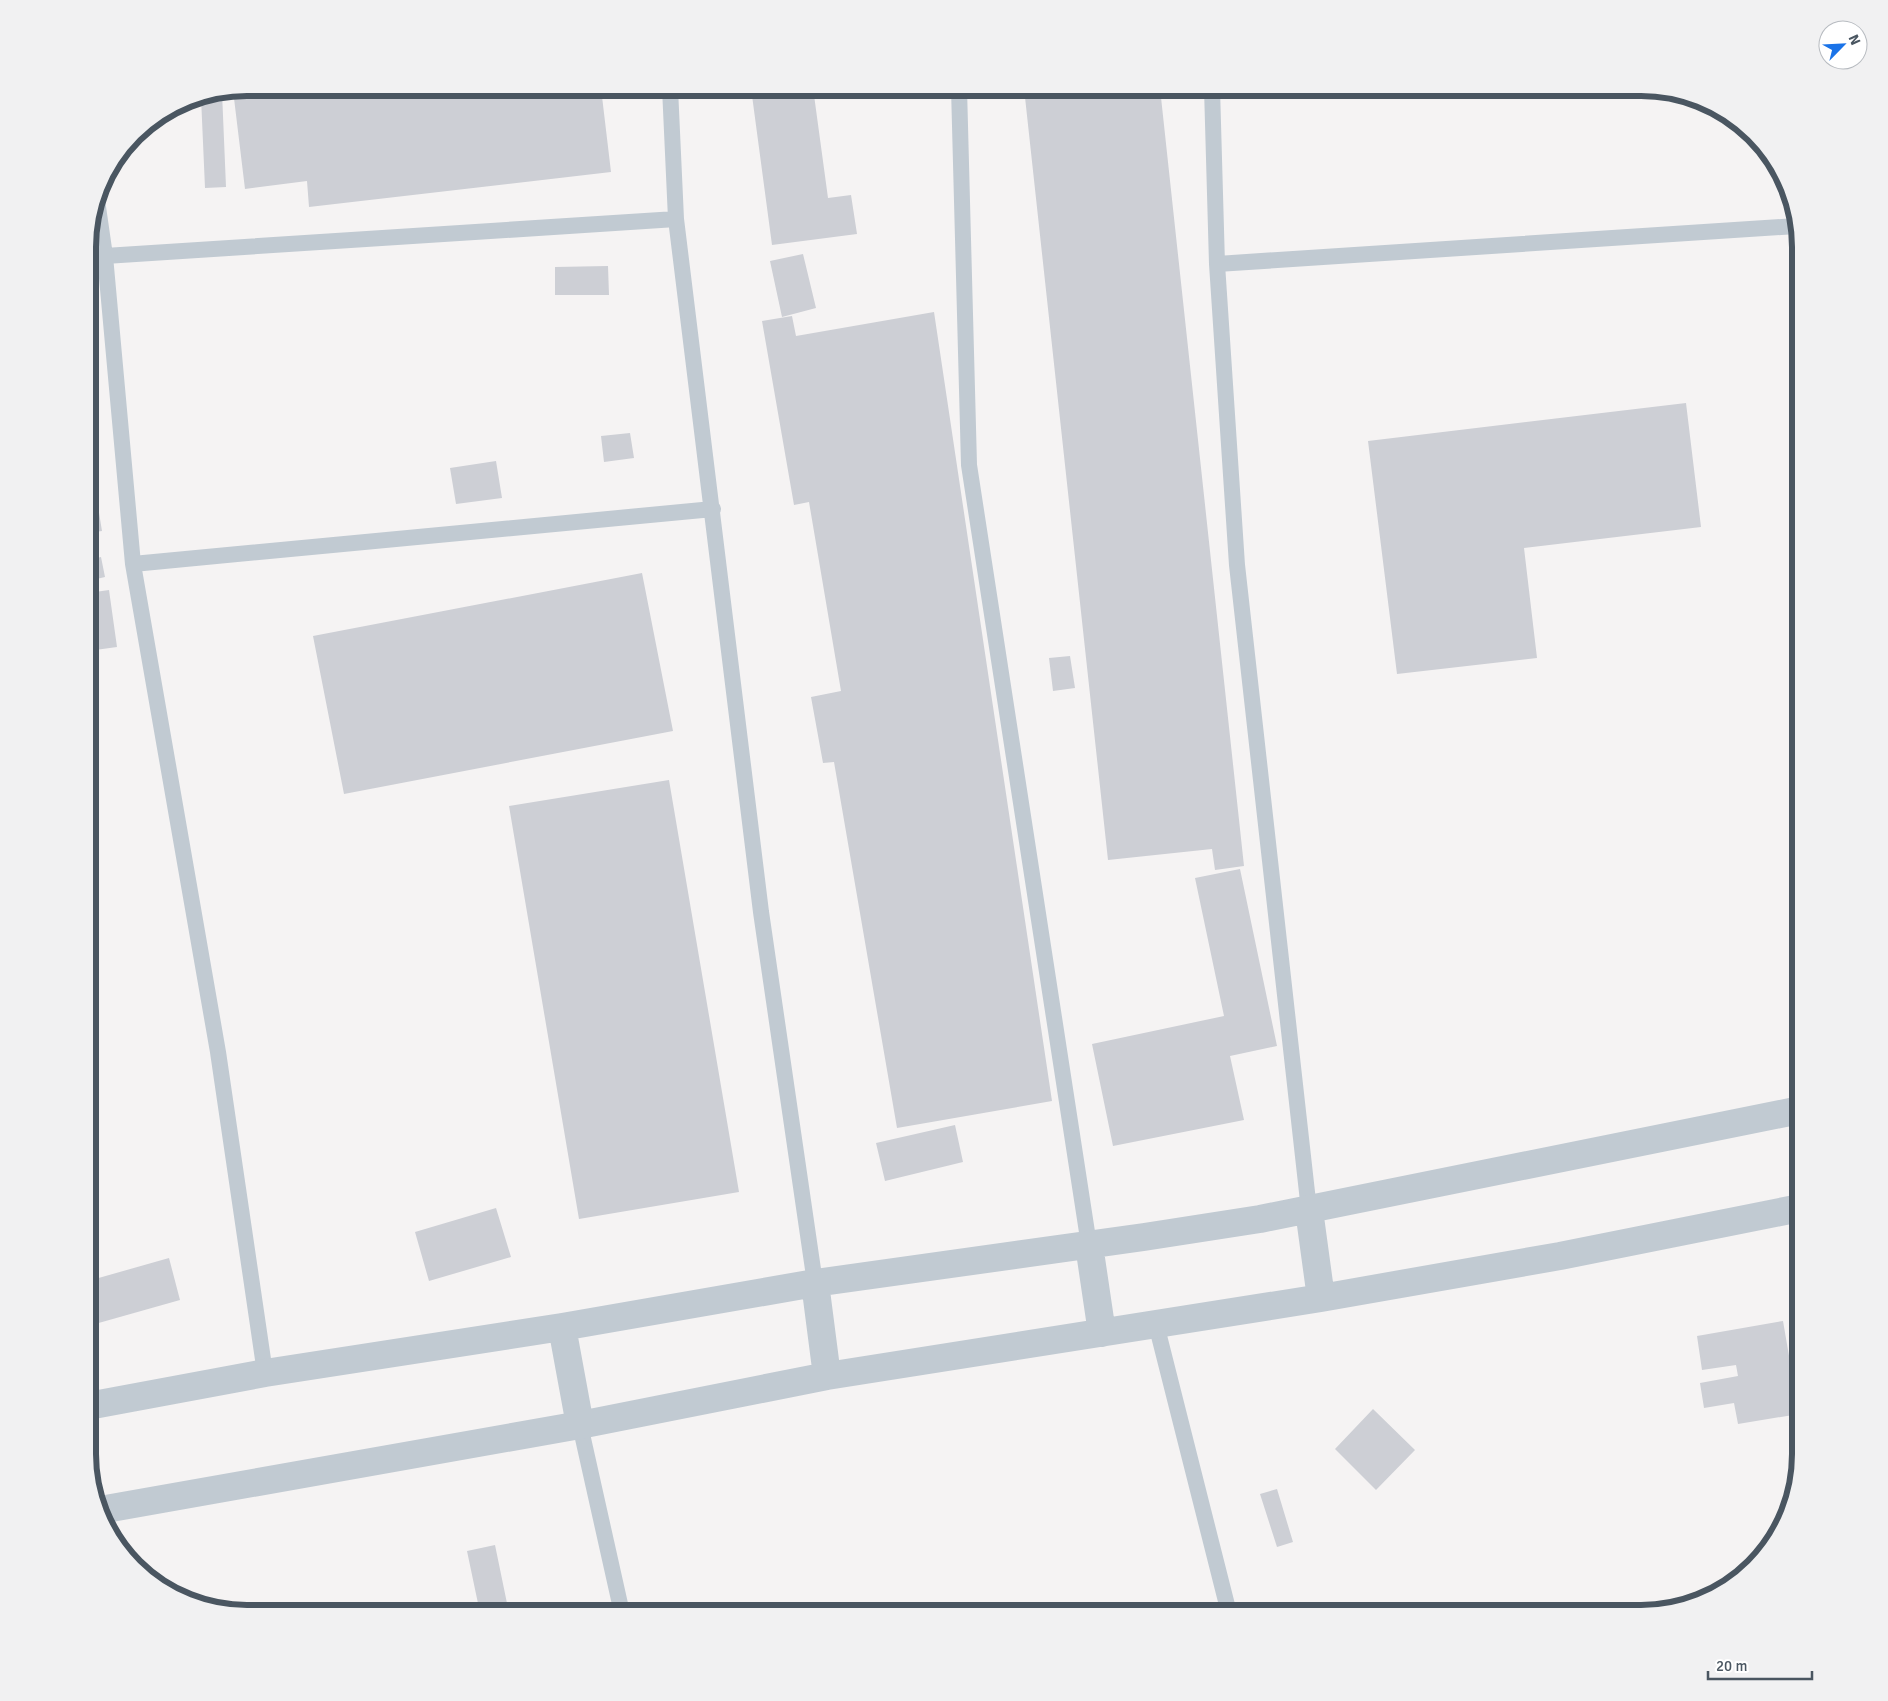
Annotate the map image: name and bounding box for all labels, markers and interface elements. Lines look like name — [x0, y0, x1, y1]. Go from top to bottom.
north arrow — [1818, 20, 1868, 70]
text: N — [1845, 32, 1864, 48]
scale bar — [1708, 1648, 1812, 1680]
text: 20 m — [1716, 1657, 1747, 1675]

